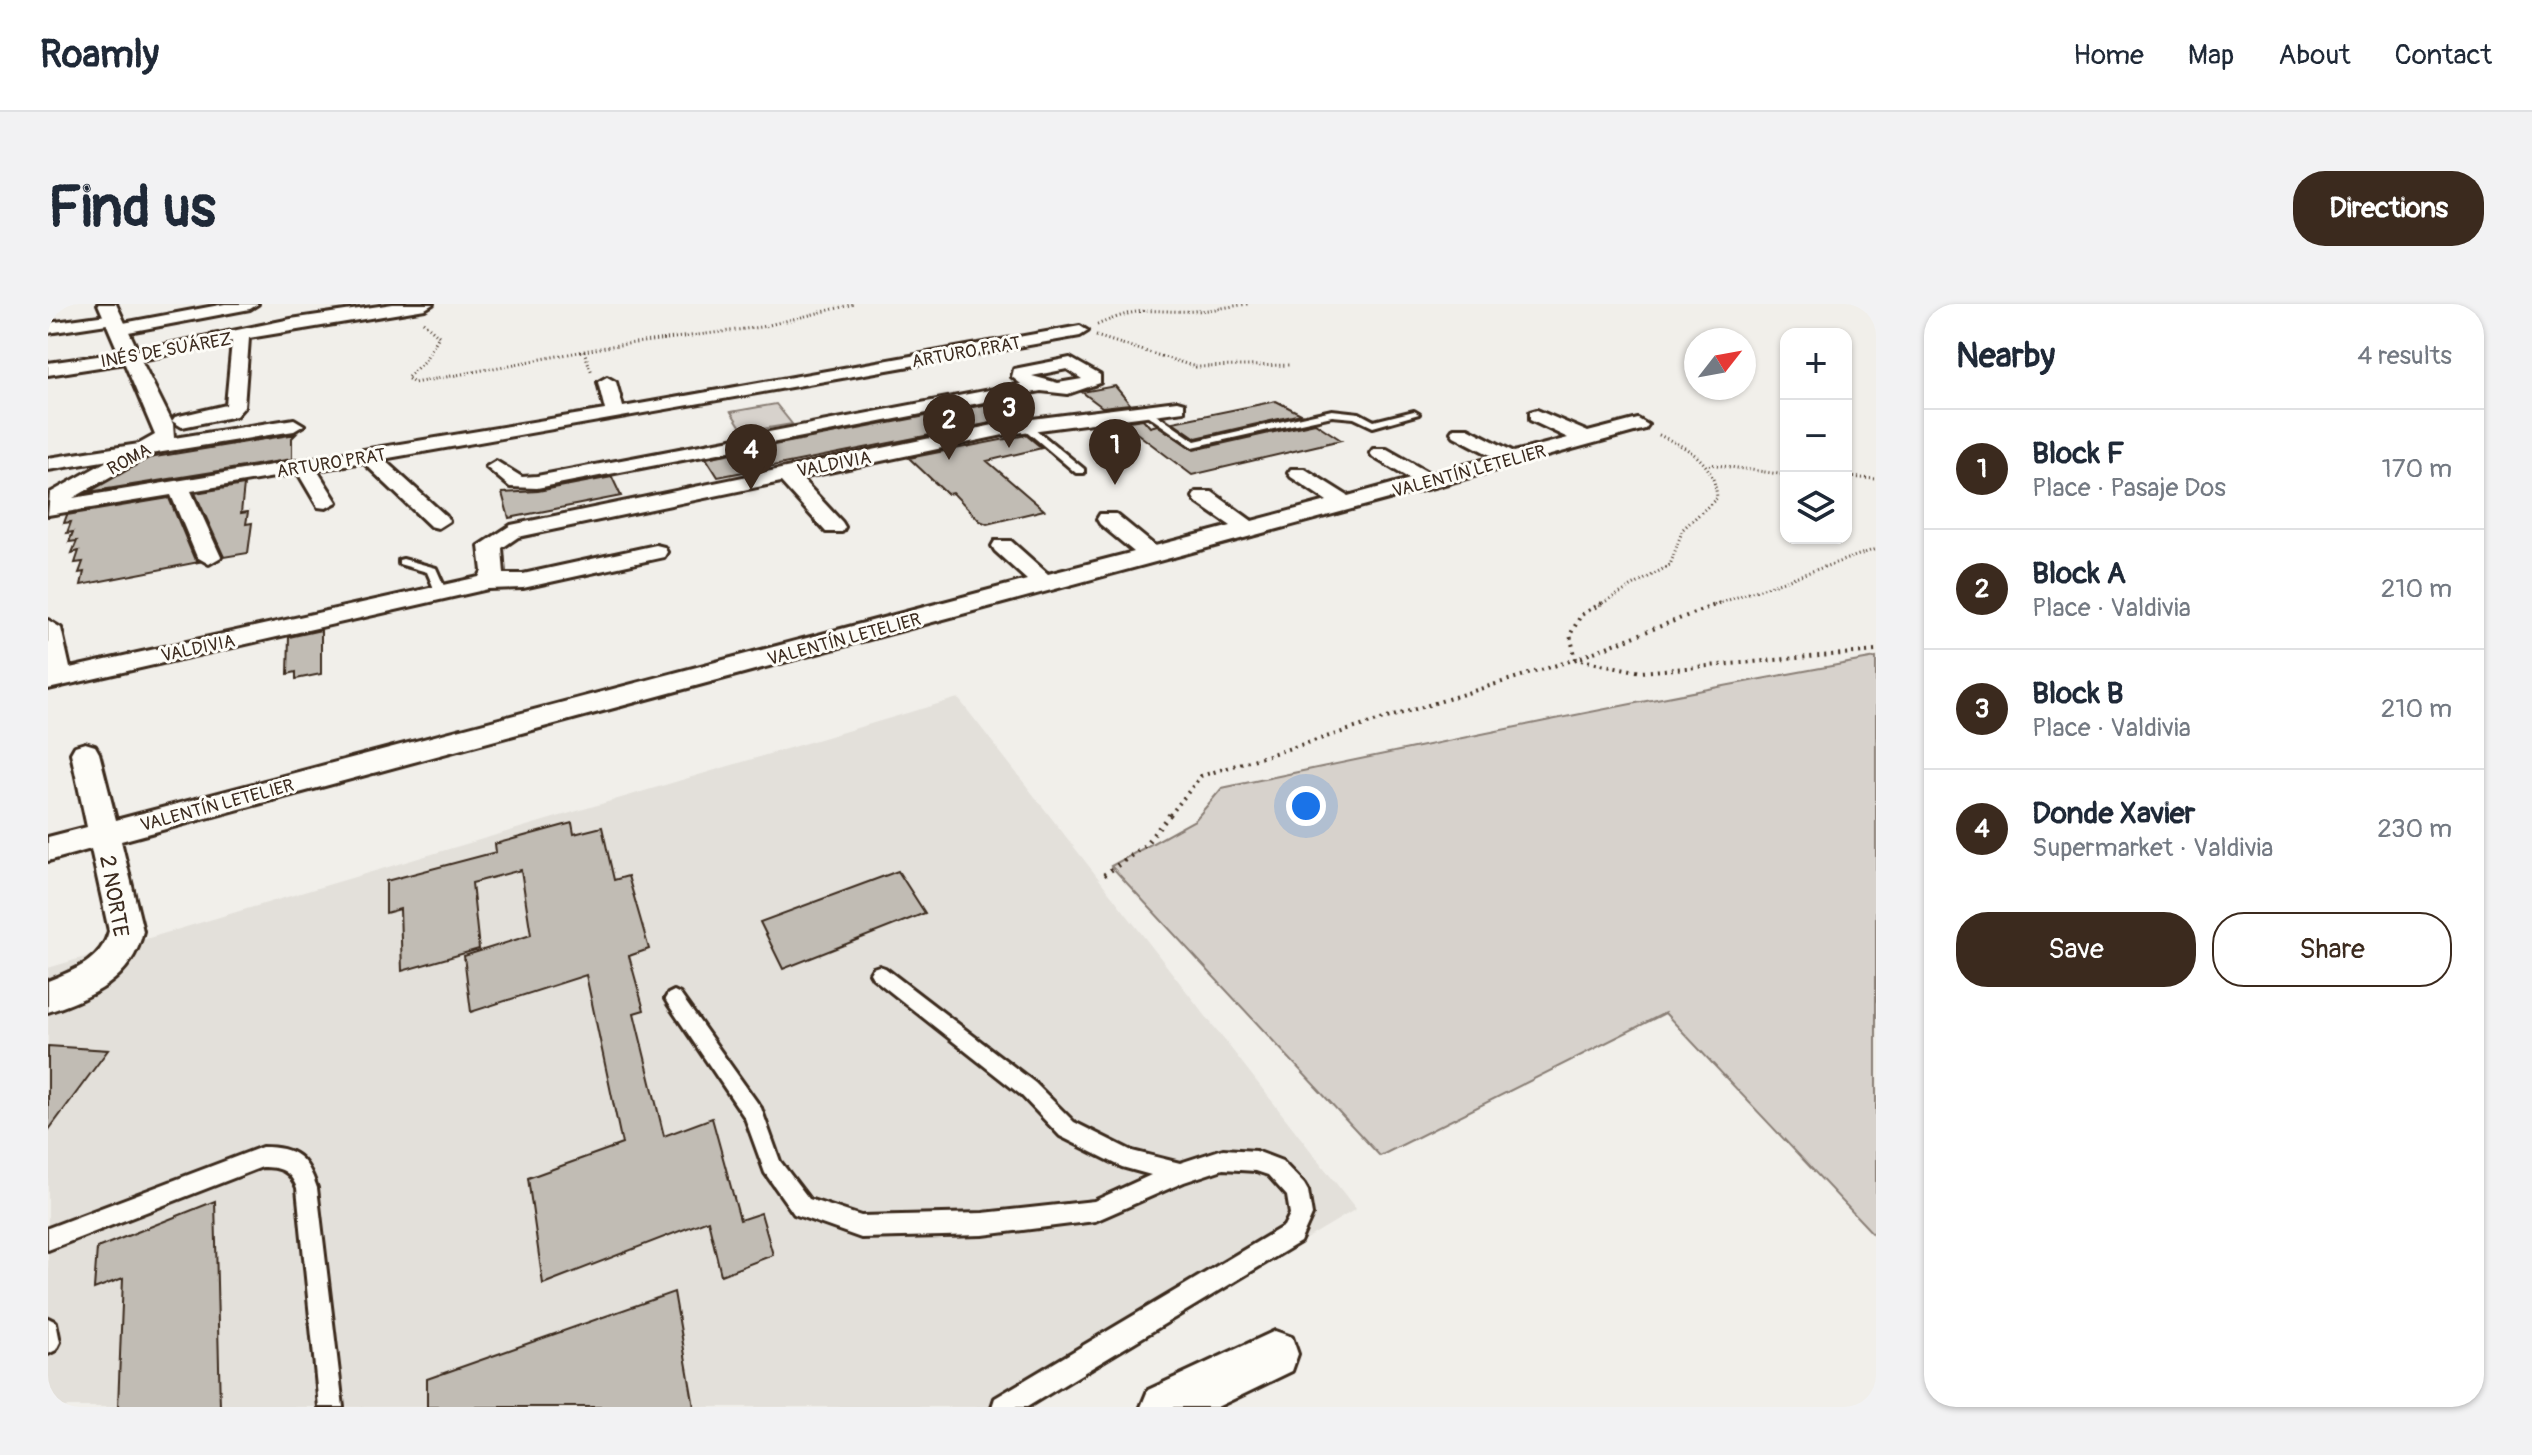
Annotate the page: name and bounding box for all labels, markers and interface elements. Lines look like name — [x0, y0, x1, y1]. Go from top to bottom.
text: Roamly — [40, 31, 159, 79]
text: Home — [2073, 38, 2144, 73]
text: Map — [2188, 38, 2234, 73]
text: About — [2278, 38, 2351, 73]
text: Contact — [2395, 38, 2492, 73]
button: Directions — [2293, 171, 2484, 246]
text: Find us — [48, 174, 216, 243]
street label: INÉS DE SUÁREZ — [99, 328, 234, 373]
north arrow — [1684, 328, 1756, 400]
map controls — [1780, 328, 1852, 544]
button: + — [1780, 328, 1852, 400]
street label: ARTURO PRAT — [910, 332, 1022, 373]
text: Nearby — [1956, 335, 2055, 378]
text: 4 results — [2357, 340, 2452, 372]
pin: 3 — [983, 382, 1035, 448]
pin: 2 — [923, 394, 975, 460]
button: − — [1780, 400, 1852, 472]
pin: 1 — [1089, 419, 1141, 485]
pin: 4 — [725, 424, 777, 490]
text: Block F — [2032, 435, 2125, 472]
street label: ROMA — [103, 438, 155, 481]
street label: VALENTÍN LETELIER — [1390, 440, 1548, 503]
street label: ARTURO PRAT — [275, 444, 387, 483]
street label: VALDIVIA — [795, 446, 873, 483]
text: 1 — [1977, 453, 1987, 485]
text: 170 m — [2382, 453, 2452, 485]
button: layers — [1780, 472, 1852, 544]
text: Place · Pasaje Dos — [2032, 472, 2226, 504]
text: Block A — [2032, 555, 2126, 592]
text: 2 — [1975, 573, 1989, 605]
text: 210 m — [2381, 573, 2452, 605]
text: Place · Valdivia — [2032, 592, 2191, 624]
street label: VALENTÍN LETELIER — [765, 608, 923, 671]
street label: VALDIVIA — [159, 629, 238, 668]
text: Block B — [2032, 675, 2123, 712]
text: 3 — [1975, 693, 1989, 725]
text: 210 m — [2381, 693, 2452, 725]
text: Place · Valdivia — [2032, 712, 2191, 744]
street label: VALENTÍN LETELIER — [138, 774, 296, 837]
your location — [1286, 786, 1326, 826]
text: Donde Xavier — [2032, 795, 2195, 832]
text: 4 — [1974, 813, 1990, 845]
text: 230 m — [2377, 813, 2452, 845]
text: Supermarket · Valdivia — [2032, 832, 2273, 864]
street label: 2 NORTE — [93, 853, 135, 939]
button: Save — [1956, 912, 2196, 987]
button: Share — [2212, 912, 2452, 987]

